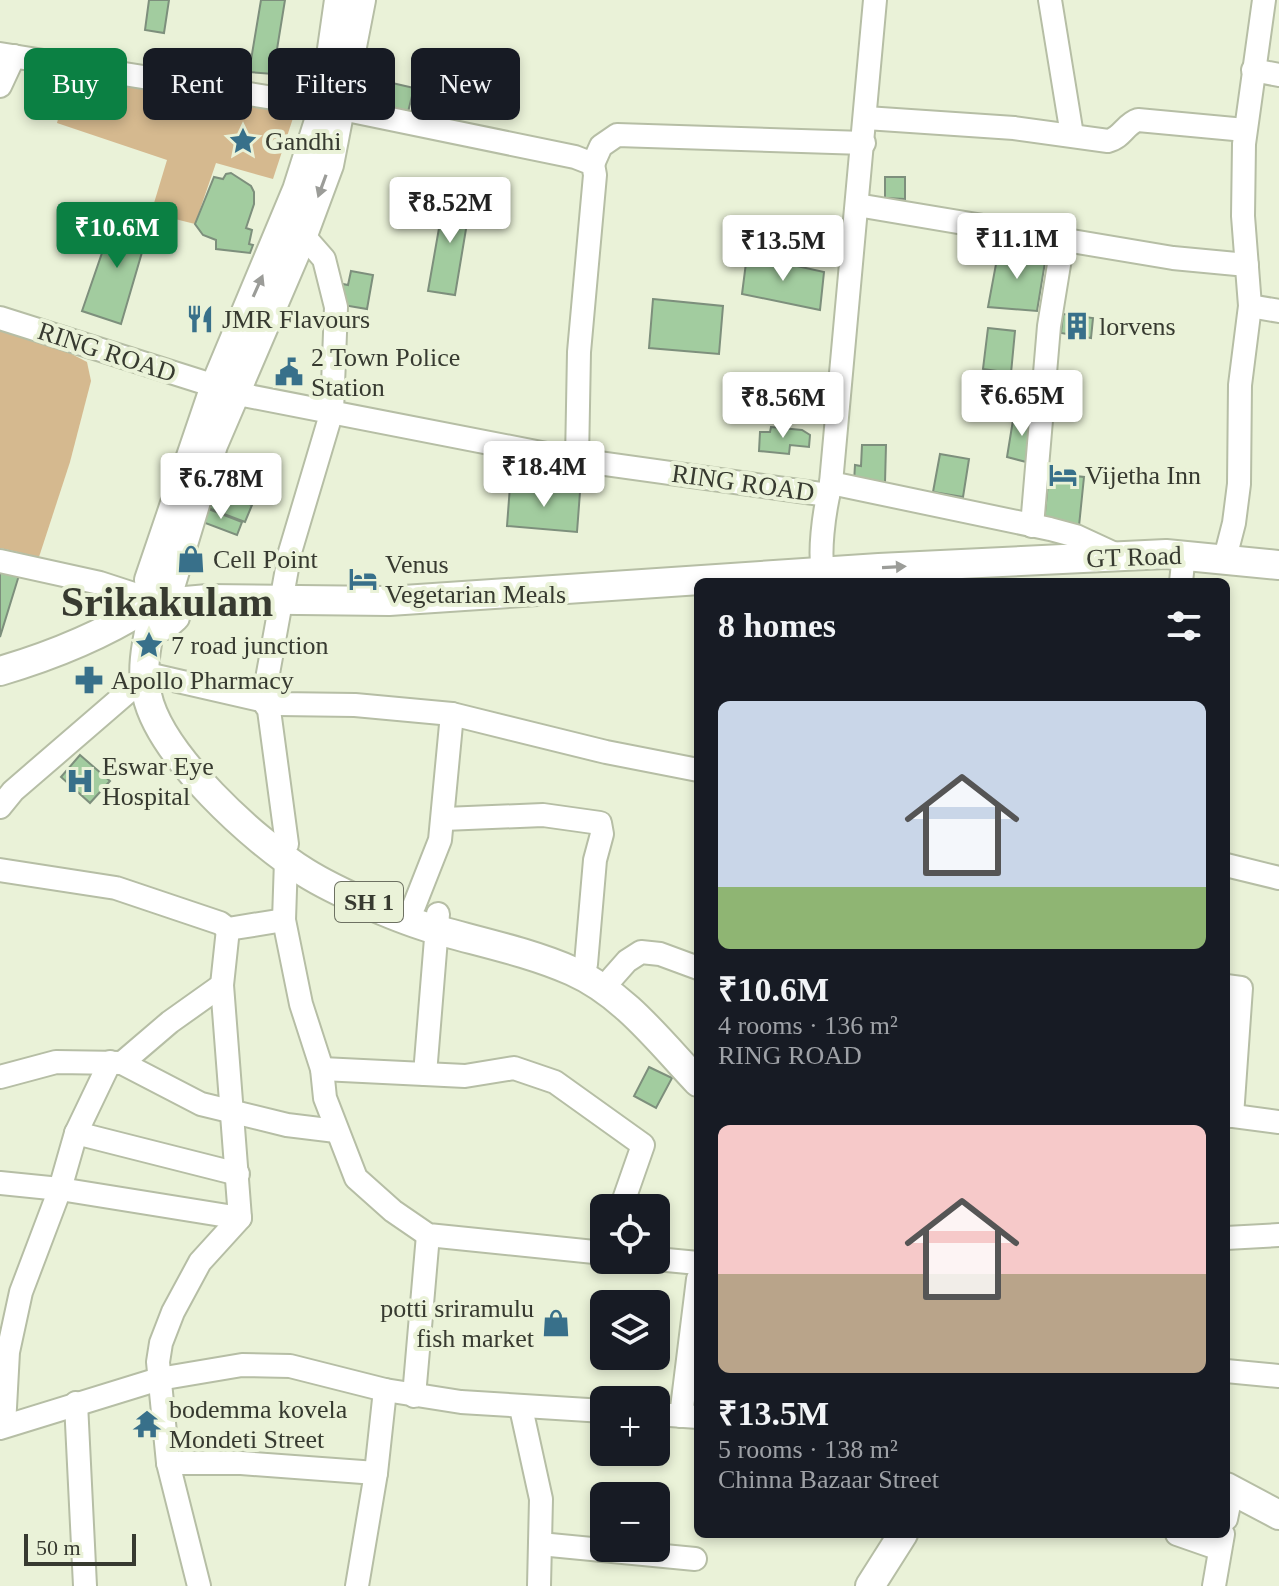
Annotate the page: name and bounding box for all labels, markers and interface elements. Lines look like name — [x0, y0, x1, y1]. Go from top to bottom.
chip: Buy — [24, 48, 127, 120]
chip: Rent — [143, 48, 252, 120]
chip: Filters — [268, 48, 395, 120]
chip: New — [411, 48, 520, 120]
place icon: Gandhi — [228, 126, 258, 156]
place label: Gandhi — [265, 127, 342, 156]
one-way arrow — [315, 174, 327, 198]
pin: ₹8.52M — [385, 177, 515, 245]
text: ₹8.52M — [408, 188, 492, 217]
pin: ₹10.6M — [52, 202, 182, 270]
text: ₹10.6M — [75, 213, 159, 242]
pin: ₹11.1M — [952, 213, 1082, 281]
pin: ₹13.5M — [718, 215, 848, 283]
text: ₹11.1M — [975, 224, 1059, 253]
text: ₹13.5M — [741, 226, 825, 255]
one-way arrow — [252, 275, 265, 298]
restaurant icon: JMR Flavours — [185, 304, 215, 334]
place label: JMR Flavours — [222, 305, 370, 334]
building icon: lorvens — [1062, 311, 1092, 341]
place label: lorvens — [1099, 312, 1176, 341]
street label: RING ROAD — [34, 316, 180, 388]
place label: 2 Town Police Station — [311, 343, 460, 402]
public building icon: 2 Town Police Station — [274, 357, 304, 387]
pin: ₹6.65M — [957, 370, 1087, 438]
pin: ₹8.56M — [718, 372, 848, 440]
text: ₹6.65M — [980, 381, 1064, 410]
text: ₹8.56M — [741, 383, 825, 412]
pin: ₹18.4M — [479, 441, 609, 509]
text: ₹18.4M — [502, 452, 586, 481]
pin: ₹6.78M — [156, 453, 286, 521]
street label: RING ROAD — [670, 459, 816, 507]
hotel icon: Vijetha Inn — [1048, 460, 1078, 490]
place label: Vijetha Inn — [1085, 461, 1201, 490]
text: ₹6.78M — [179, 464, 263, 493]
street label: GT Road — [1086, 541, 1182, 573]
shop icon: Cell Point — [176, 544, 206, 574]
place label: Cell Point — [213, 545, 319, 574]
place label: Venus Vegetarian Meals — [385, 550, 566, 609]
one-way arrow — [882, 561, 907, 574]
hotel icon: Venus Vegetarian Meals — [348, 564, 378, 594]
district label: Srikakulam — [61, 579, 273, 625]
icon: filters — [1162, 604, 1206, 648]
text: 8 homes — [718, 607, 836, 644]
place icon: 7 road junction — [134, 630, 164, 660]
place label: 7 road junction — [171, 631, 328, 660]
pharmacy icon: Apollo Pharmacy — [74, 665, 104, 695]
place label: Apollo Pharmacy — [111, 666, 294, 695]
place label: Eswar Eye Hospital — [102, 752, 214, 811]
icon: home — [890, 753, 1034, 897]
hospital icon: Eswar Eye Hospital — [65, 766, 95, 796]
road number: SH 1 — [335, 882, 403, 922]
text: ₹10.6M — [718, 971, 829, 1008]
text: 4 rooms · 136 m² — [718, 1011, 898, 1040]
text: RING ROAD — [718, 1041, 862, 1070]
icon: home — [890, 1177, 1034, 1321]
map controls — [590, 1194, 670, 1562]
button: locate — [590, 1194, 670, 1274]
button: layers — [590, 1290, 670, 1370]
place label: potti sriramulu fish market — [380, 1294, 535, 1353]
shop icon: potti sriramulu fish market — [541, 1308, 571, 1338]
button: + — [590, 1386, 670, 1466]
place label: bodemma kovela Mondeti Street — [169, 1395, 348, 1454]
text: ₹13.5M — [718, 1395, 829, 1432]
temple icon: bodemma kovela Mondeti Street — [132, 1409, 162, 1439]
text: 5 rooms · 138 m² — [718, 1435, 898, 1464]
text: Chinna Bazaar Street — [718, 1465, 939, 1494]
button: − — [590, 1482, 670, 1562]
scale bar — [24, 1530, 136, 1566]
text: 50 m — [36, 1535, 81, 1560]

